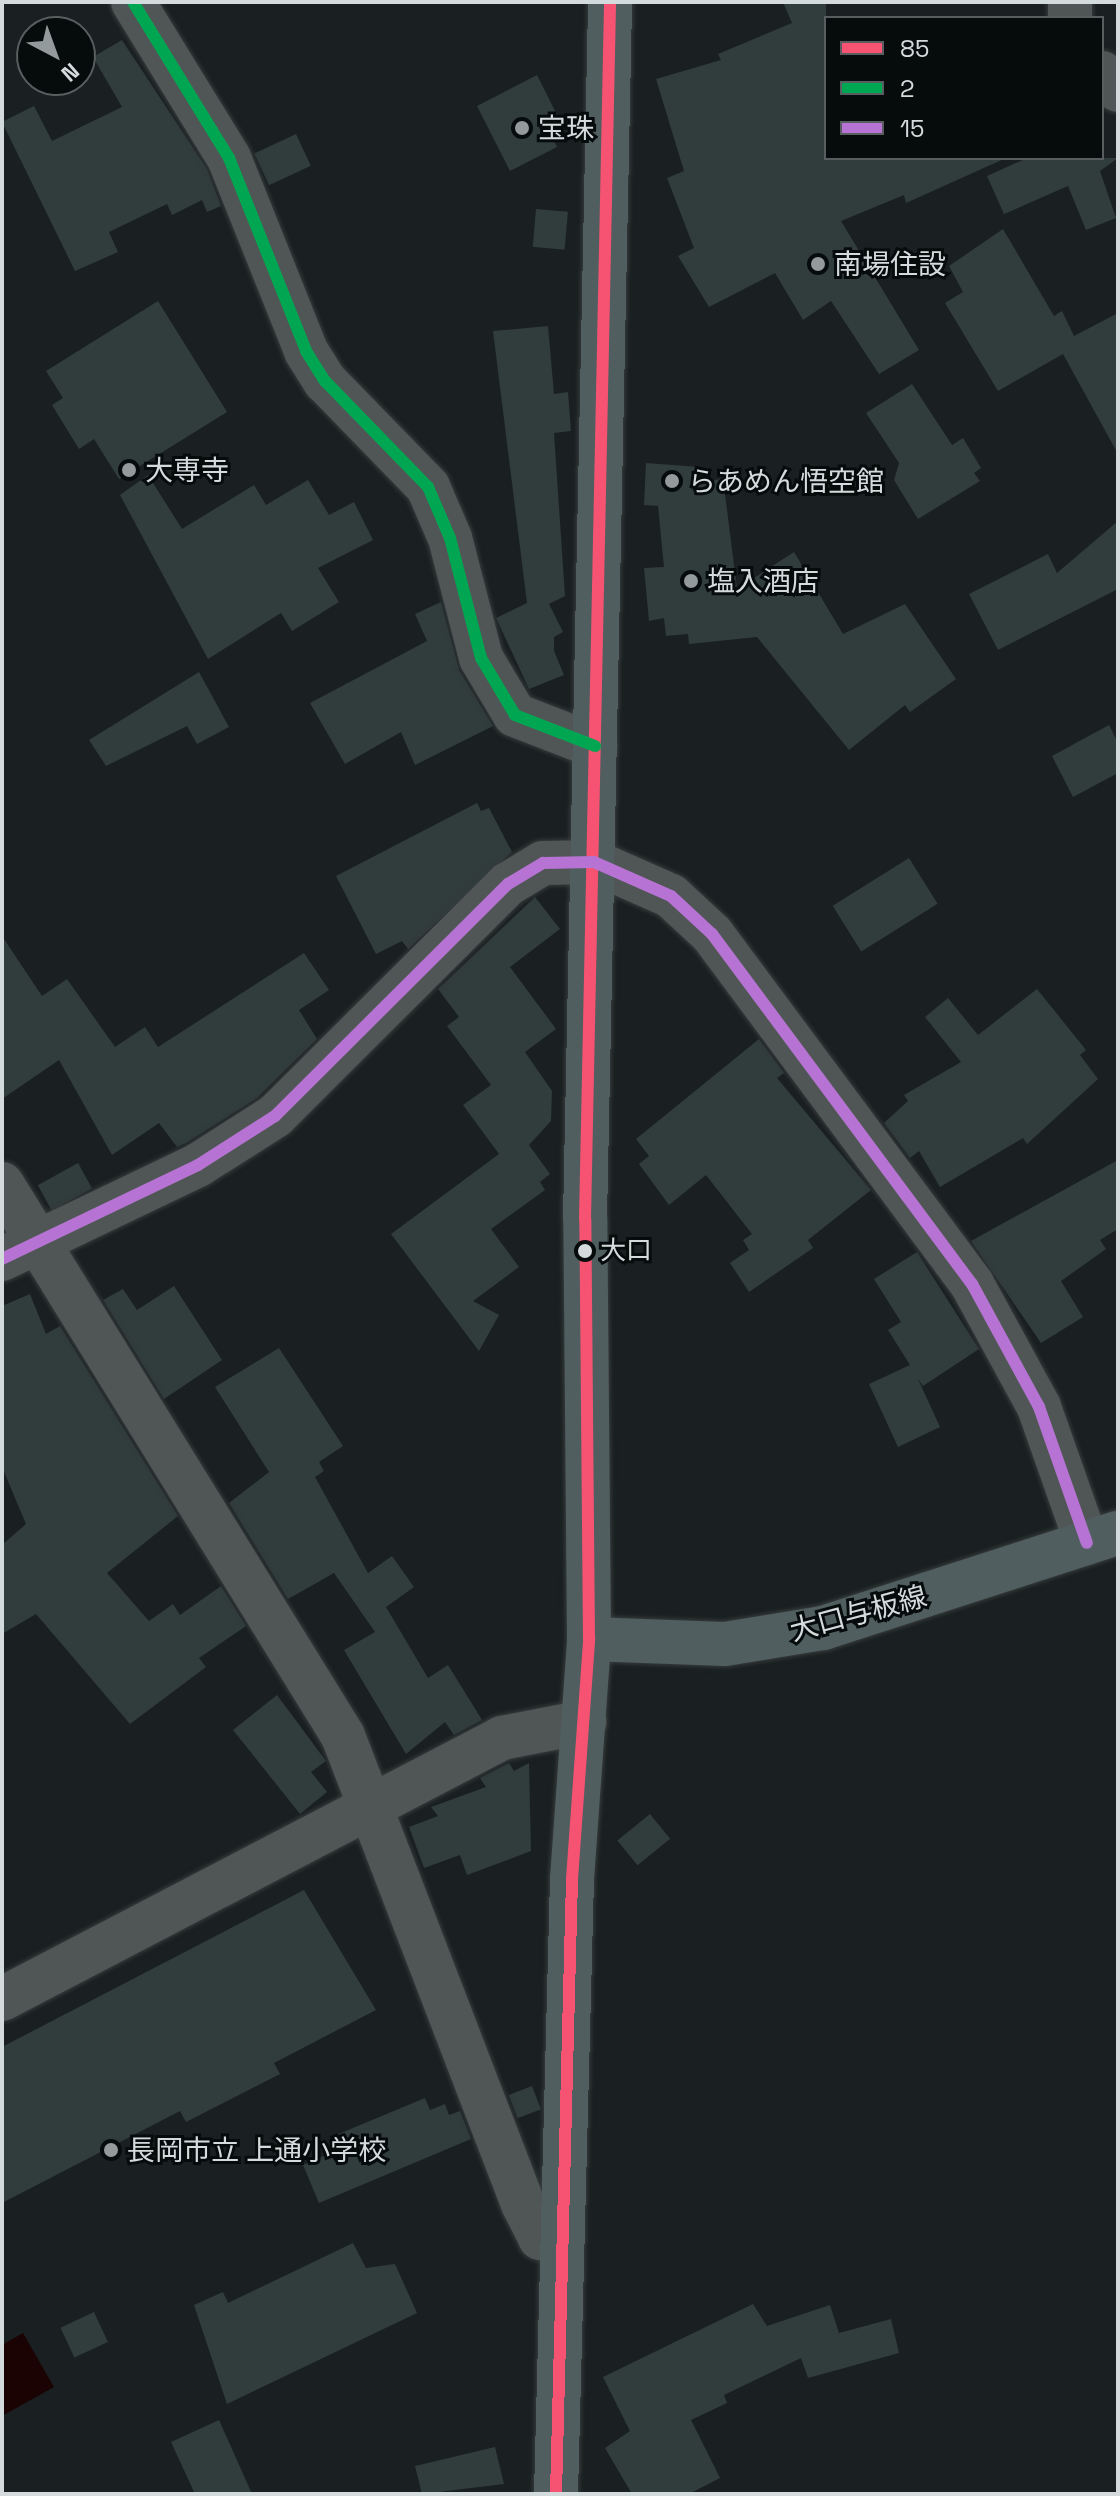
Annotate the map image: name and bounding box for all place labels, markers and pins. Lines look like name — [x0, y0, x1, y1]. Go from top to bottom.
place label: 宝珠 — [538, 111, 594, 145]
marker: 宝珠 — [513, 119, 531, 137]
place label: 南場住設 — [834, 247, 946, 281]
marker: 南場住設 — [809, 255, 827, 273]
place label: 大専寺 — [145, 453, 229, 487]
marker: 大専寺 — [120, 461, 138, 479]
place label: らあめん悟空館 — [688, 464, 884, 498]
marker: らあめん悟空館 — [663, 472, 681, 490]
place label: 塩入酒店 — [707, 564, 819, 598]
marker: 塩入酒店 — [682, 572, 700, 590]
place label: 大口 — [600, 1235, 652, 1267]
marker: 大口 — [577, 1243, 593, 1259]
place label: 長岡市立 上通小学校 — [127, 2133, 386, 2167]
marker: 長岡市立 上通小学校 — [102, 2141, 120, 2159]

